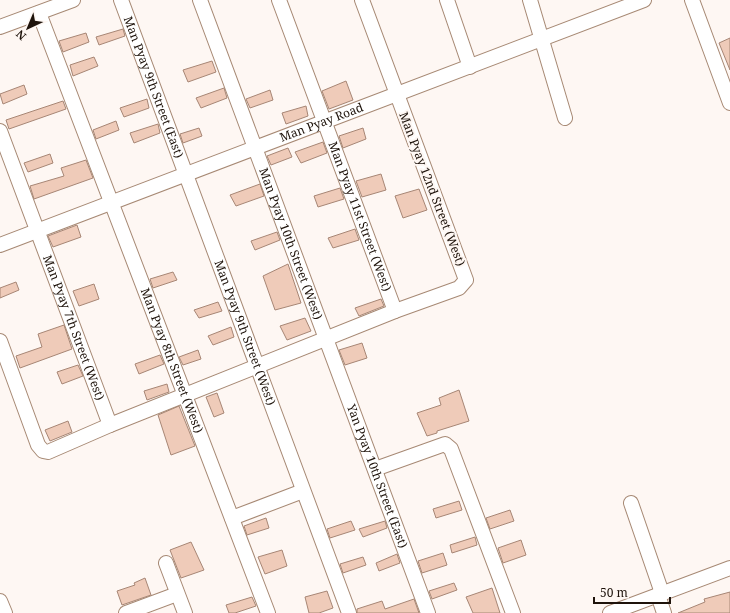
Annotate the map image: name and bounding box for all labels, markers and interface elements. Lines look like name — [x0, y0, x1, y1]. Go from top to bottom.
north arrow — [8, 8, 48, 48]
street label: Man Pyay 9th Street (East) — [120, 14, 188, 160]
text: N — [12, 27, 29, 44]
street label: Man Pyay Road — [277, 98, 366, 146]
street label: Man Pyay 12nd Street (West) — [395, 109, 470, 268]
street label: Man Pyay 11st Street (West) — [325, 139, 396, 293]
street label: Man Pyay 10th Street (West) — [255, 165, 327, 322]
street label: Man Pyay 7th Street (West) — [39, 252, 109, 403]
street label: Man Pyay 9th Street (West) — [210, 257, 280, 408]
street label: Man Pyay 8th Street (West) — [137, 285, 208, 435]
street label: Yan Pyay 10th Street (East) — [343, 401, 412, 550]
scale bar — [594, 579, 670, 605]
text: 50 m — [600, 584, 628, 601]

